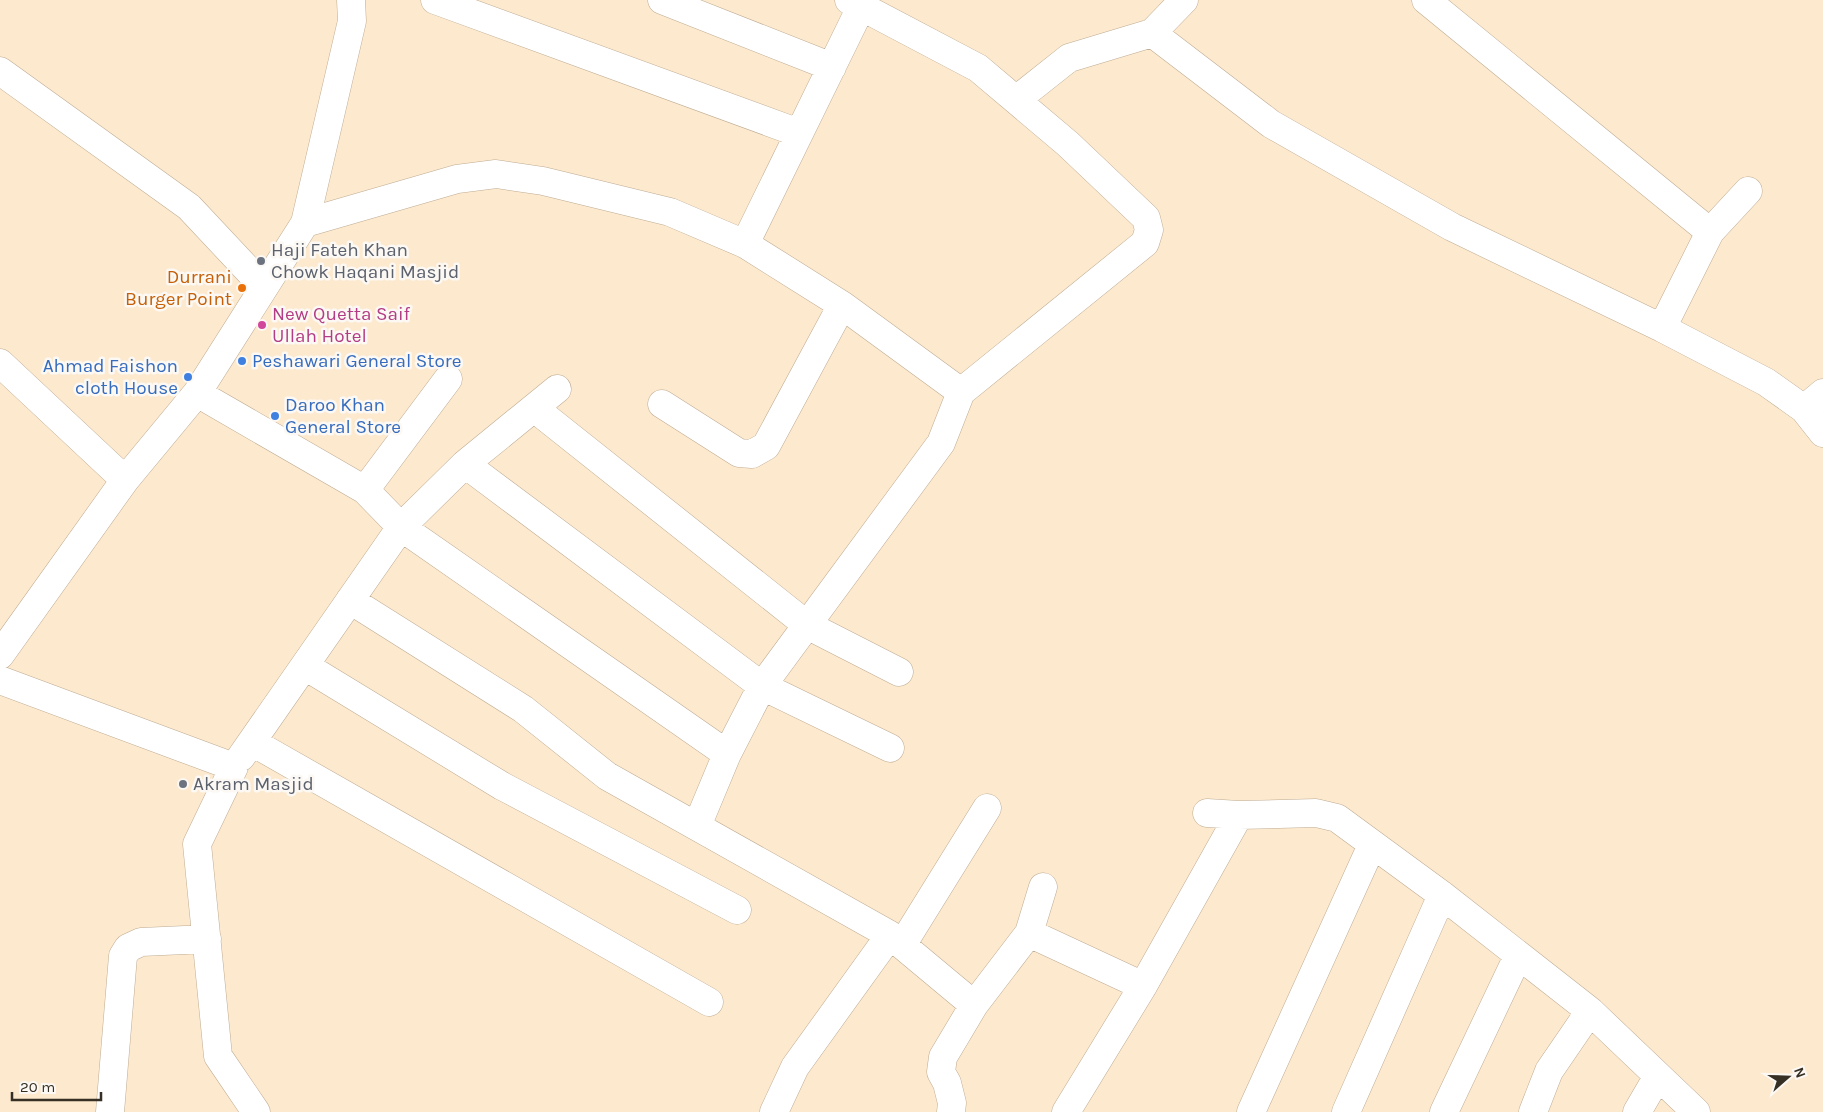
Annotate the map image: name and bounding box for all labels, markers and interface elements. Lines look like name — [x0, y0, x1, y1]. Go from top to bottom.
place label: Haji Fateh Khan Chowk Haqani Masjid — [271, 239, 459, 283]
marker: Haji Fateh Khan Chowk Haqani Masjid — [255, 255, 267, 267]
place label: Durrani Burger Point — [125, 266, 232, 310]
marker: Durrani Burger Point — [236, 282, 248, 294]
place label: New Quetta Saif Ullah Hotel — [272, 303, 411, 347]
marker: New Quetta Saif Ullah Hotel — [256, 319, 268, 331]
place label: Peshawari General Store — [252, 350, 461, 372]
place label: Ahmad Faishon cloth House — [43, 355, 178, 399]
marker: Peshawari General Store — [236, 355, 248, 367]
marker: Ahmad Faishon cloth House — [182, 371, 194, 383]
place label: Daroo Khan General Store — [285, 394, 401, 438]
marker: Daroo Khan General Store — [269, 410, 281, 422]
place label: Akram Masjid — [193, 773, 314, 795]
marker: Akram Masjid — [177, 778, 189, 790]
north arrow — [1763, 1052, 1813, 1102]
text: N — [1790, 1065, 1809, 1080]
scale bar — [12, 1070, 101, 1102]
text: 20 m — [20, 1078, 55, 1096]

